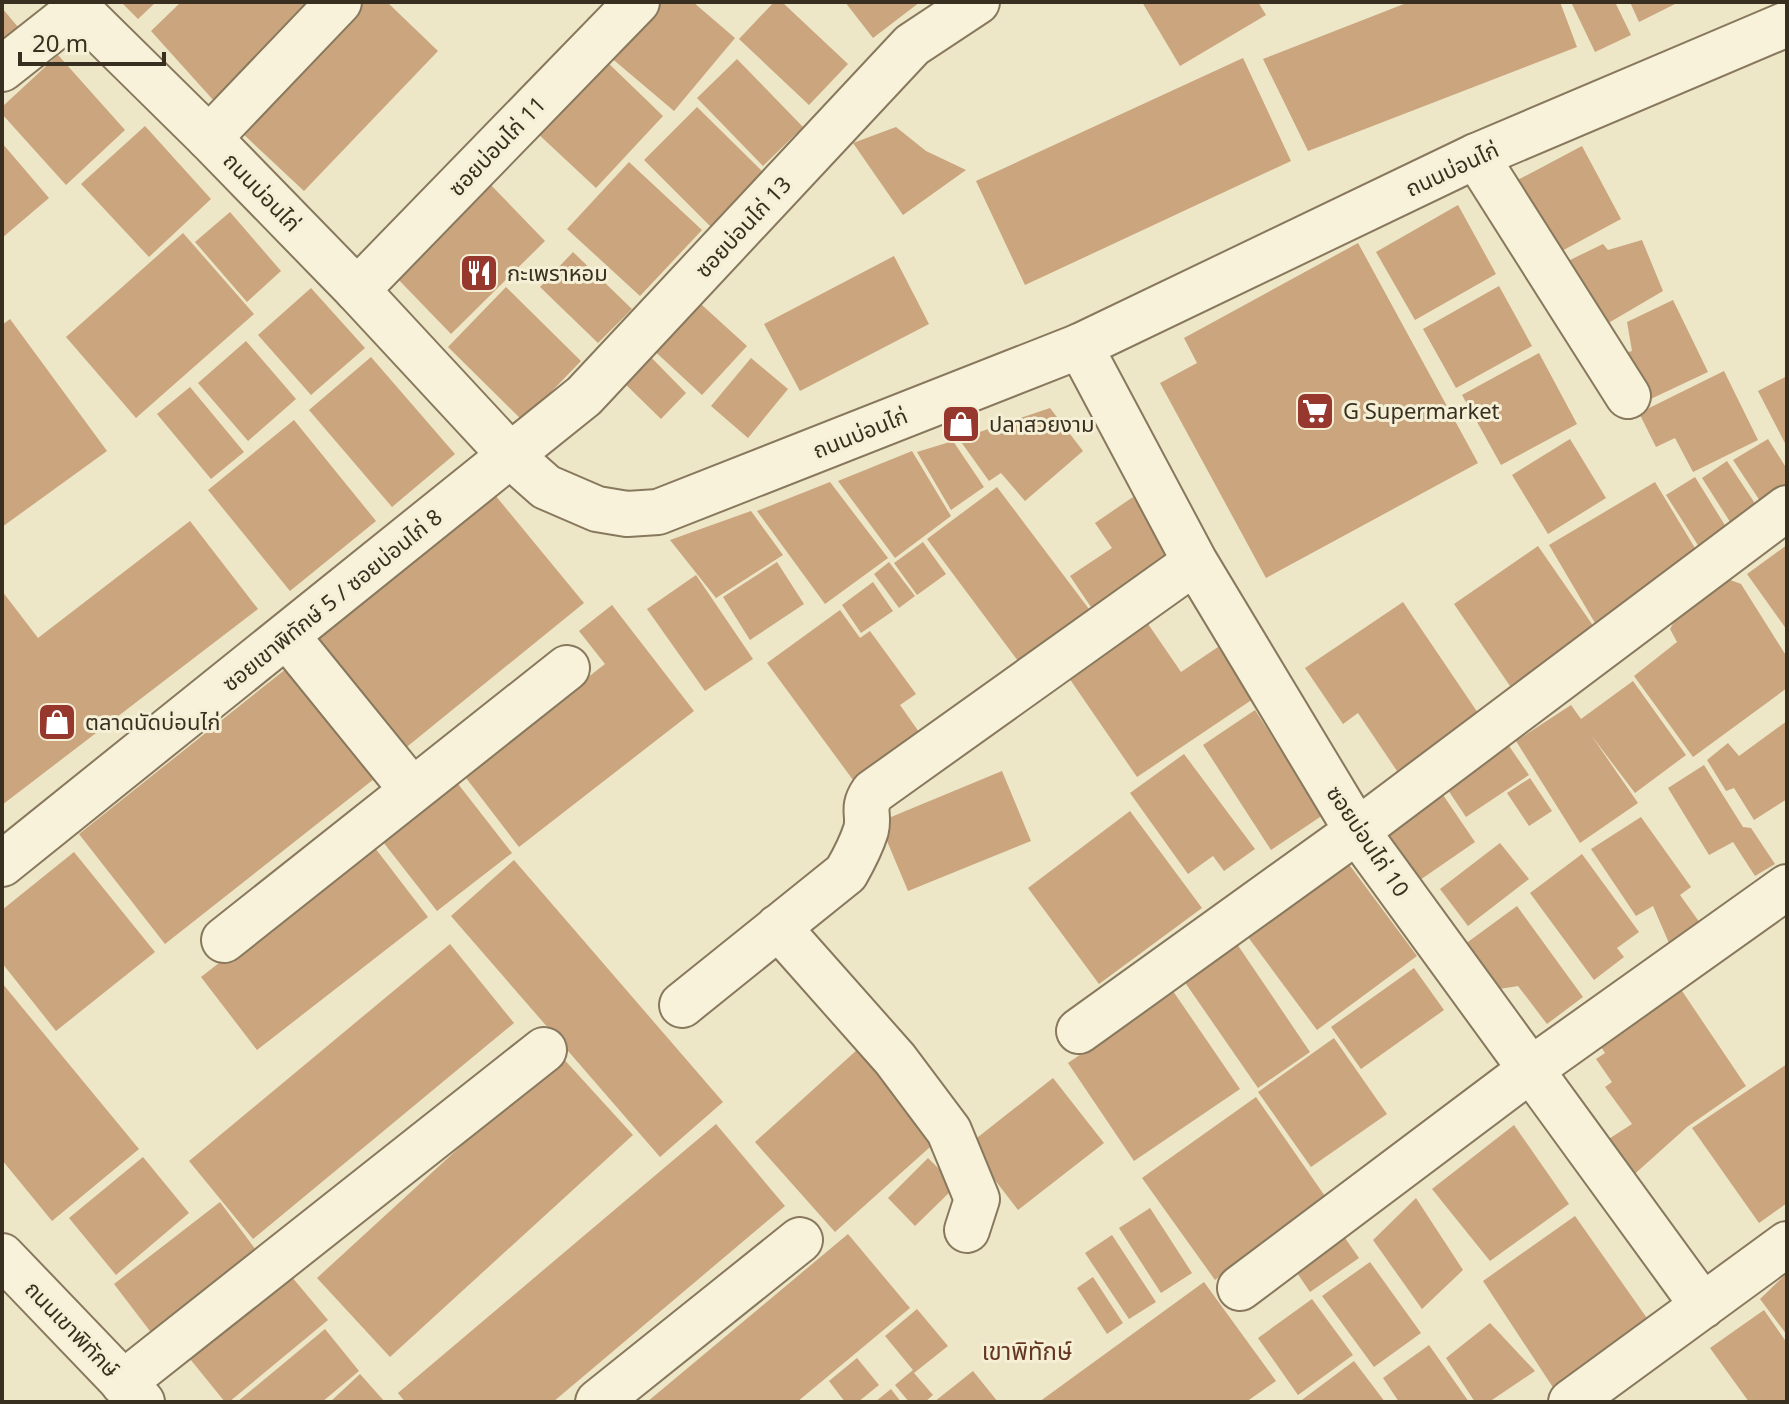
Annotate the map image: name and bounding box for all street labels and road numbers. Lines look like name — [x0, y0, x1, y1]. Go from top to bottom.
street label: ซอยบ่อนไก่ 11 — [442, 90, 554, 205]
street label: ถนนบ่อนไก่ — [1401, 134, 1505, 206]
street label: ถนนบ่อนไก่ — [214, 146, 307, 240]
street label: ซอยบ่อนไก่ 13 — [688, 170, 800, 286]
street label: ถนนบ่อนไก่ — [808, 400, 913, 468]
street label: ซอยเขาพิทักษ์ 5 / ซอยบ่อนไก่ 8 — [216, 502, 450, 700]
street label: ซอยบ่อนไก่ 10 — [1317, 780, 1416, 904]
street label: ถนนเขาพิทักษ์ — [16, 1274, 126, 1386]

